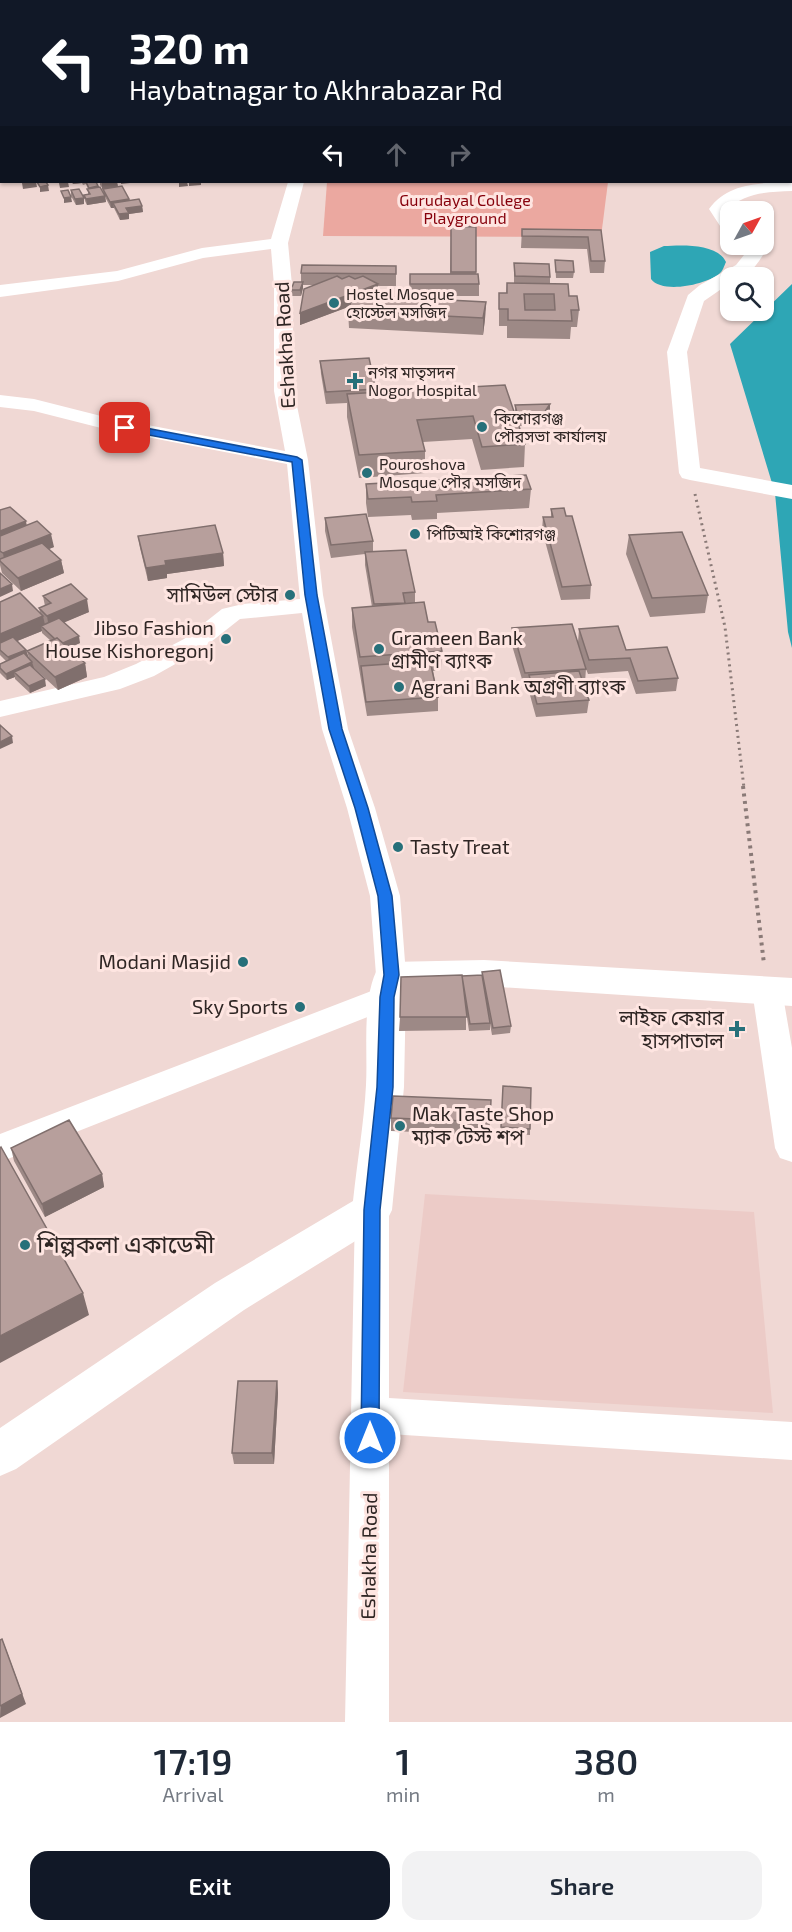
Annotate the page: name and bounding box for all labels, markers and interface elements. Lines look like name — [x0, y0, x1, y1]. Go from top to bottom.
text: 320 m — [129, 22, 250, 72]
icon: left — [30, 24, 108, 102]
text: Haybatnagar to Akhrabazar Rd — [129, 73, 503, 105]
icon: left — [317, 138, 350, 171]
icon: ahead — [380, 138, 413, 171]
icon: right — [443, 138, 476, 171]
park label: Gurudayal College Playground — [399, 190, 531, 227]
north arrow — [720, 201, 774, 255]
map controls — [720, 201, 774, 321]
button: search — [720, 267, 774, 321]
street label: Eshakha Road — [269, 281, 299, 409]
place label: Hostel Mosque হোস্টেল মসজিদ — [346, 284, 455, 321]
marker: Hostel Mosque হোস্টেল মসজিদ — [327, 296, 341, 310]
place label: নগর মাতৃসদন Nogor Hospital — [367, 362, 477, 399]
marker: নগর মাতৃসদন Nogor Hospital — [346, 372, 364, 390]
pin — [99, 402, 150, 453]
place label: কিশোরগঞ্জ পৌরসভা কার্যালয় — [493, 408, 608, 445]
icon: arrive — [108, 411, 141, 444]
marker: কিশোরগঞ্জ পৌরসভা কার্যালয় — [475, 420, 489, 434]
place label: Pouroshova Mosque পৌর মসজিদ — [379, 454, 522, 491]
marker: Pouroshova Mosque পৌর মসজিদ — [360, 466, 374, 480]
place label: পিটিআই কিশোরগঞ্জ — [426, 524, 556, 543]
marker: পিটিআই কিশোরগঞ্জ — [408, 527, 422, 541]
place label: সামিউল স্টোর — [166, 582, 279, 606]
marker: সামিউল স্টোর — [283, 588, 297, 602]
place label: Jibso Fashion House Kishoregonj — [45, 615, 214, 662]
place label: Grameen Bank গ্রামীণ ব্যাংক — [391, 625, 523, 672]
marker: Jibso Fashion House Kishoregonj — [219, 632, 233, 646]
marker: Grameen Bank গ্রামীণ ব্যাংক — [372, 642, 386, 656]
place label: Agrani Bank অগ্রণী ব্যাংক — [411, 674, 626, 698]
marker: Agrani Bank অগ্রণী ব্যাংক — [392, 680, 406, 694]
place label: Tasty Treat — [410, 834, 510, 858]
marker: Tasty Treat — [391, 840, 405, 854]
place label: Modani Masjid — [99, 949, 231, 973]
marker: Modani Masjid — [236, 955, 250, 969]
place label: Sky Sports — [192, 994, 288, 1018]
marker: Sky Sports — [293, 1000, 307, 1014]
place label: লাইফ কেয়ার হাসপাতাল — [618, 1005, 725, 1052]
marker: লাইফ কেয়ার হাসপাতাল — [728, 1020, 746, 1038]
place label: Mak Taste Shop ম্যাক টেস্ট শপ — [411, 1101, 554, 1148]
marker: Mak Taste Shop ম্যাক টেস্ট শপ — [393, 1119, 407, 1133]
place label: শিল্পকলা একাডেমী — [36, 1229, 215, 1258]
marker: শিল্পকলা একাডেমী — [18, 1238, 32, 1252]
position arrow — [338, 1406, 402, 1470]
street label: Eshakha Road — [355, 1492, 381, 1620]
text: 17:19 — [154, 1739, 232, 1782]
text: 1 — [395, 1739, 411, 1782]
text: 380 — [574, 1739, 638, 1782]
text: Arrival — [163, 1782, 223, 1806]
text: min — [386, 1782, 420, 1806]
text: m — [597, 1782, 615, 1806]
button: Exit — [30, 1851, 390, 1920]
button: Share — [402, 1851, 762, 1920]

